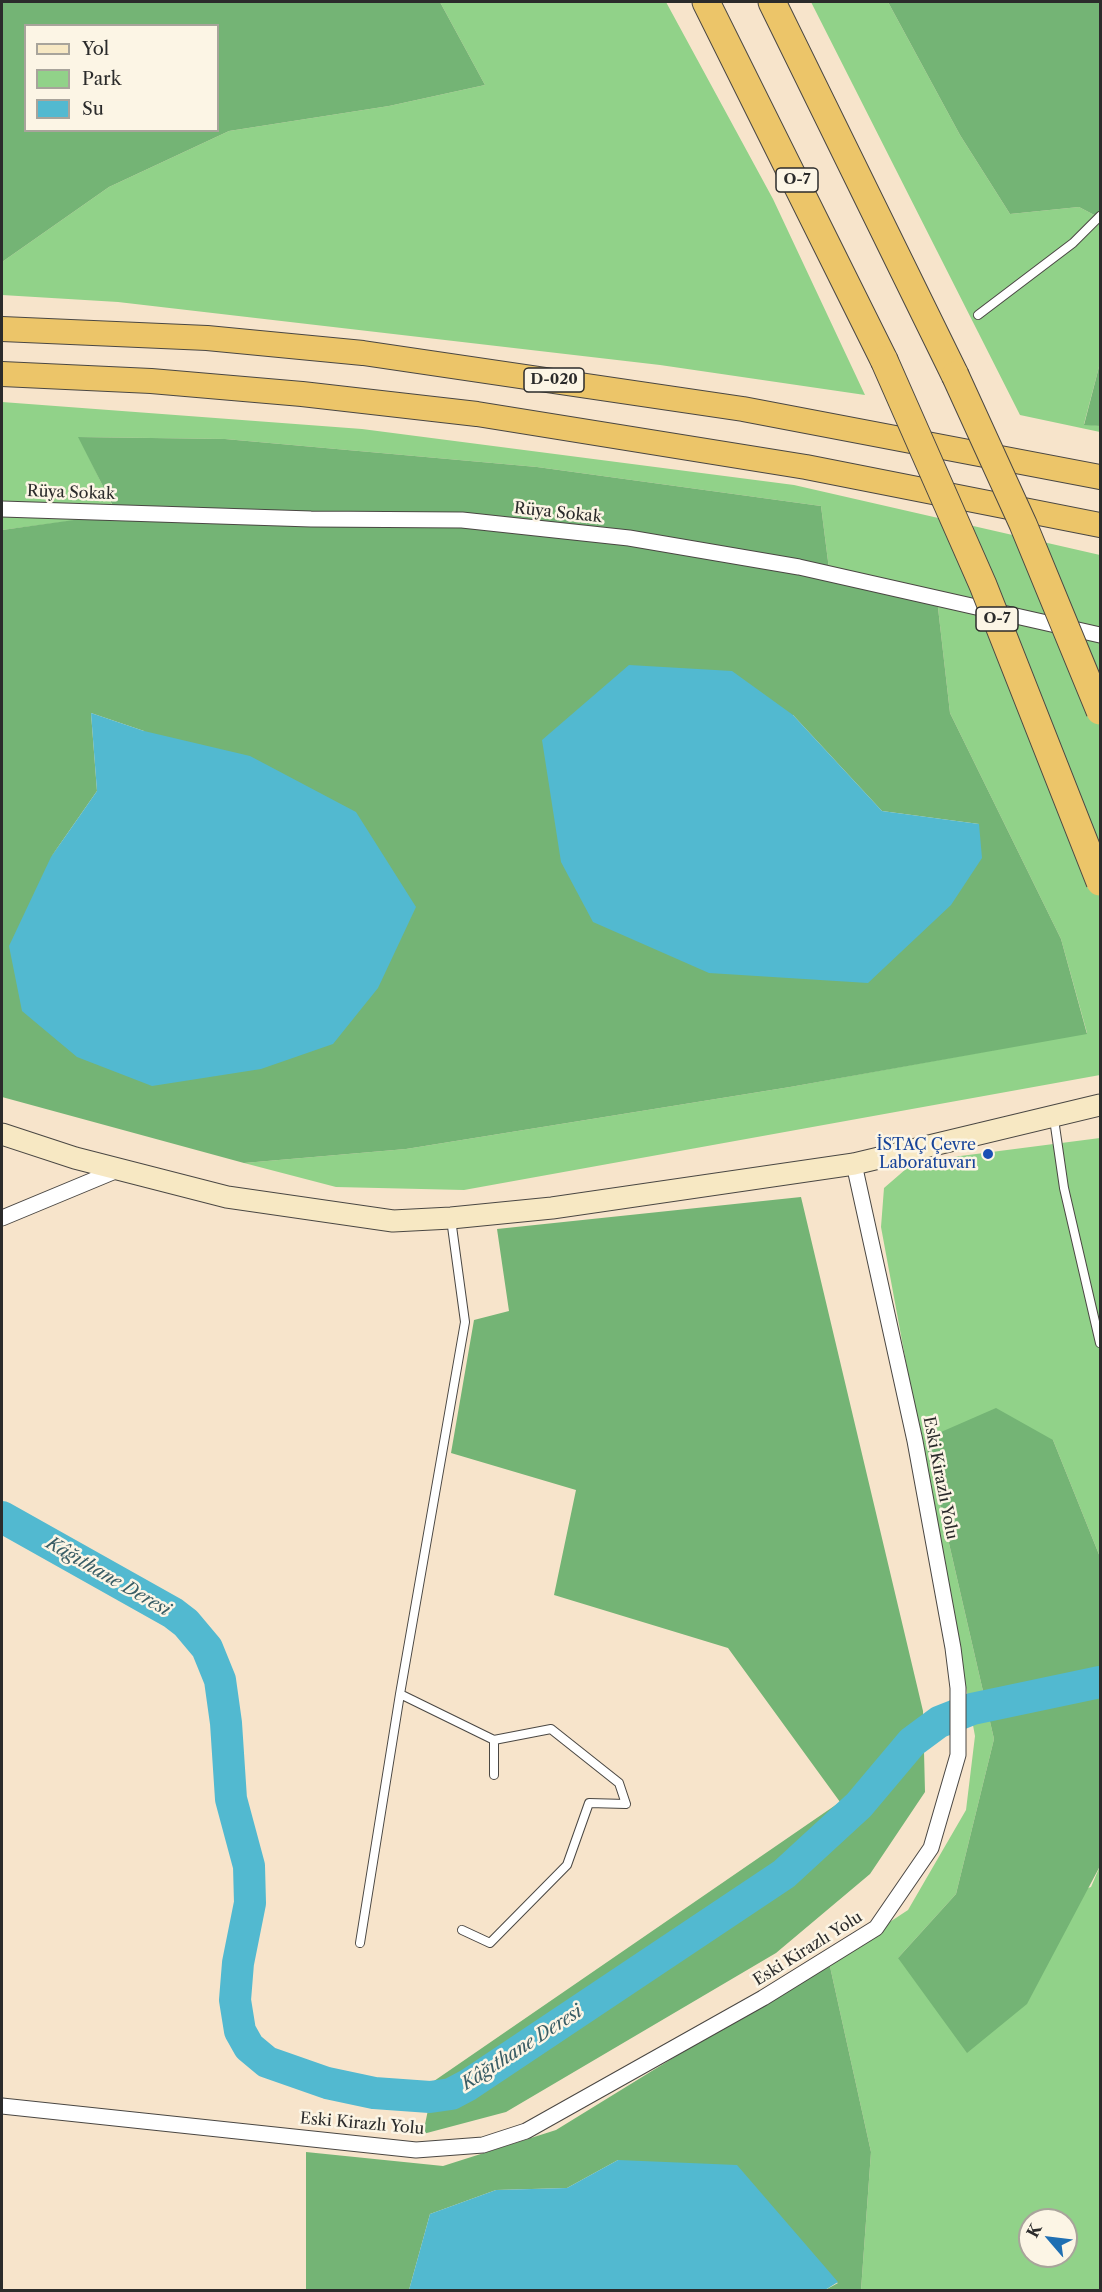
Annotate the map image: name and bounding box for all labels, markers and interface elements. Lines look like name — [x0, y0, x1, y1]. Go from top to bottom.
legend — [24, 24, 219, 132]
text: Yol — [82, 38, 109, 60]
text: Park — [82, 68, 121, 90]
text: Su — [82, 98, 104, 120]
road number: O-7 — [776, 168, 818, 192]
road number: D-020 — [524, 368, 584, 392]
street label: Rüya Sokak — [27, 482, 115, 504]
street label: Rüya Sokak — [513, 499, 603, 527]
road number: O-7 — [976, 607, 1018, 631]
place label: İSTAÇ Çevre Laboratuvarı — [876, 1135, 976, 1173]
marker: İSTAÇ Çevre Laboratuvarı — [981, 1147, 995, 1161]
street label: Eski Kirazlı Yolu — [919, 1415, 961, 1541]
water label: Kâğıthane Deresi — [42, 1533, 174, 1621]
street label: Eski Kirazlı Yolu — [750, 1908, 866, 1990]
water label: Kâğıthane Deresi — [458, 2001, 586, 2095]
street label: Eski Kirazlı Yolu — [299, 2109, 425, 2139]
north arrow — [1018, 2208, 1078, 2268]
text: K — [1022, 2220, 1046, 2241]

